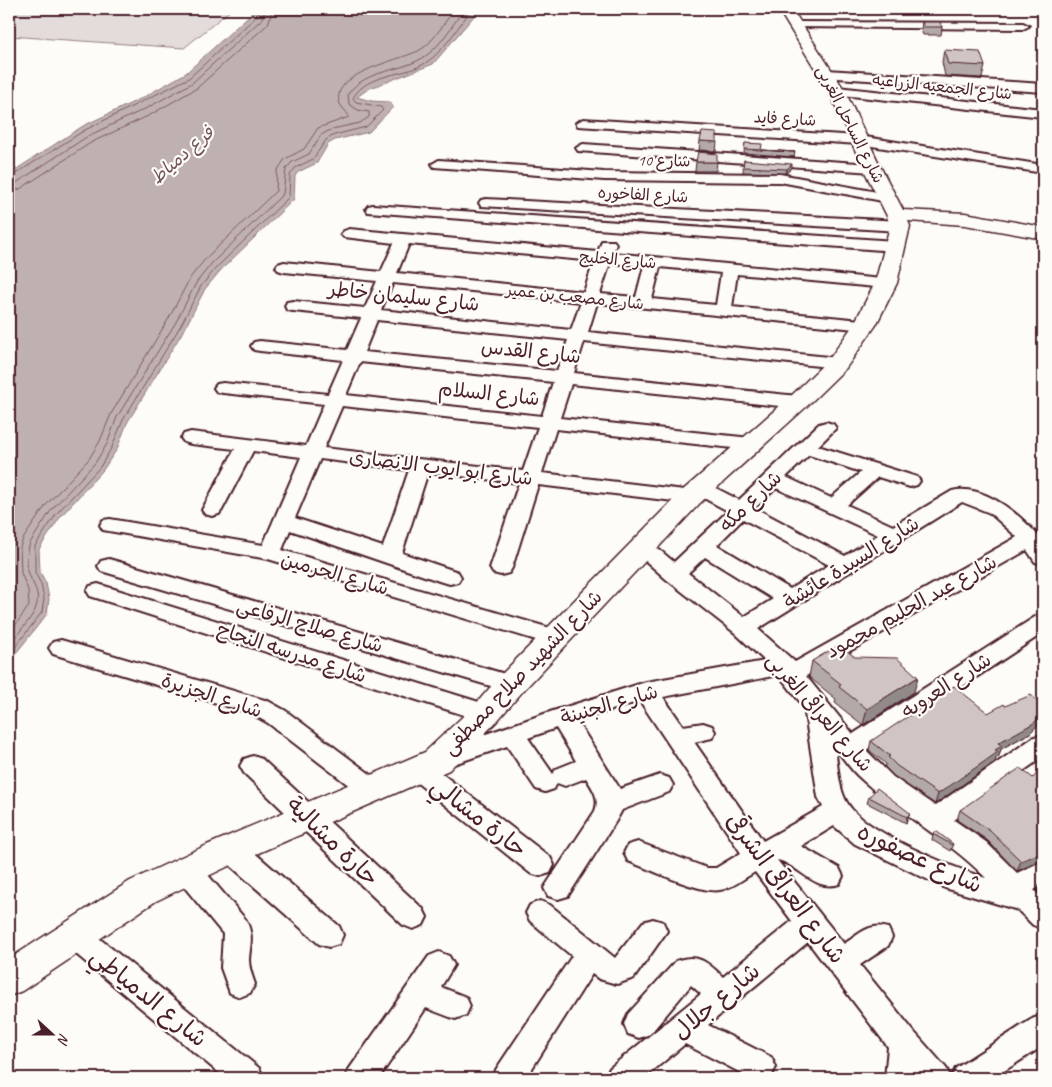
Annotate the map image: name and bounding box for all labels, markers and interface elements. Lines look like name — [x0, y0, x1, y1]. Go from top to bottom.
street label: شارع الساحل الغربى — [811, 62, 888, 187]
street label: شارع الجمعيه الزراعيه — [871, 70, 1013, 105]
street label: شارع فايد — [753, 107, 817, 132]
water label: فرع دمياط — [146, 121, 220, 190]
street label: شارع 10 — [637, 151, 691, 172]
street label: شارع الفاخوره — [597, 183, 689, 208]
street label: شارع الخليج — [579, 247, 657, 274]
street label: شارع سليمان خاطر — [325, 276, 481, 318]
street label: شارع مصعب بن عمير — [503, 280, 645, 315]
street label: شارع القدس — [480, 334, 582, 370]
street label: شارع السلام — [437, 376, 541, 413]
street label: شارع ابو ايوب الانصارى — [348, 444, 534, 492]
street label: شارع مكه — [714, 465, 788, 538]
street label: شارع السيدة عائشة — [779, 511, 924, 615]
street label: شارع الحرمين — [278, 546, 392, 602]
street label: شارع عبد الحليم محمود — [821, 549, 1002, 666]
street label: شارع الشهيد صلاح مصطفى — [437, 585, 608, 761]
street label: شارع صلاح الرفاعى — [234, 593, 386, 659]
street label: شارع مدرسه النجاح — [214, 617, 370, 689]
street label: شارع العراقى الغربى — [760, 647, 879, 778]
street label: شارع العروبه — [896, 647, 997, 725]
street label: شارع الجزيرة — [158, 667, 265, 724]
street label: شارع الجنينة — [557, 679, 661, 731]
street label: حارة مشالي — [421, 770, 533, 869]
street label: حارة مشالية — [280, 790, 386, 892]
street label: شارع العراقى الشرقى — [718, 806, 853, 971]
street label: شارع عصفوره — [852, 816, 987, 902]
street label: شارع الدمياطي — [80, 941, 214, 1058]
street label: شارع جلال — [666, 956, 767, 1048]
north arrow — [28, 1010, 78, 1060]
text: N — [53, 1031, 73, 1048]

